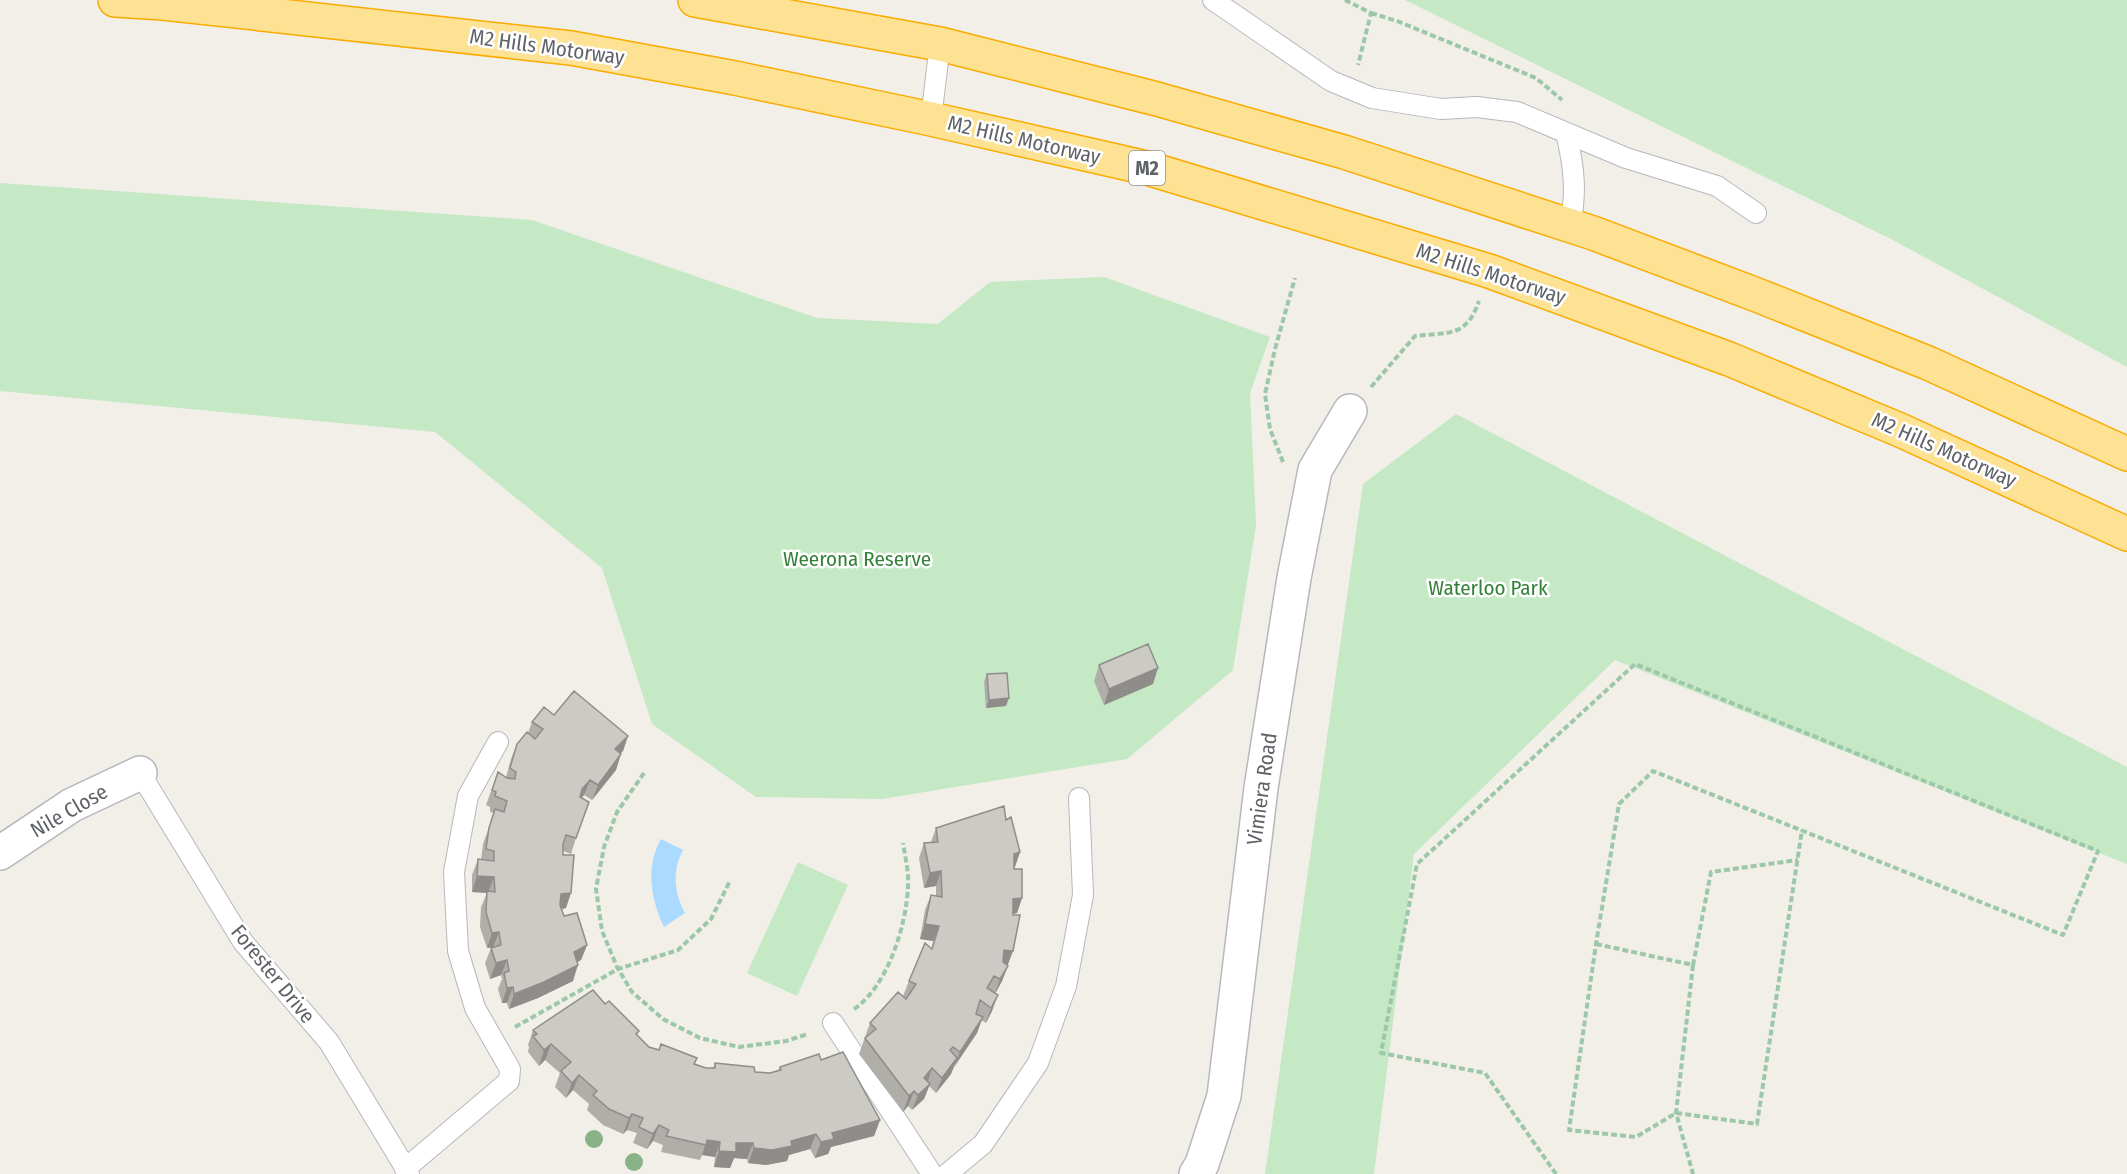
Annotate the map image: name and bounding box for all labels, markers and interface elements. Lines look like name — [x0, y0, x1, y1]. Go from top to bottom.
street label: M2 Hills Motorway — [468, 23, 627, 71]
street label: M2 Hills Motorway — [945, 110, 1103, 170]
road number: M2 — [1129, 151, 1165, 185]
street label: M2 Hills Motorway — [1413, 238, 1570, 311]
street label: M2 Hills Motorway — [1868, 406, 2021, 494]
park label: Weerona Reserve — [783, 546, 931, 572]
park label: Waterloo Park — [1428, 575, 1548, 601]
street label: Vimiera Road — [1241, 731, 1283, 847]
street label: Nile Close — [26, 778, 112, 844]
street label: Forester Drive — [225, 919, 321, 1029]

